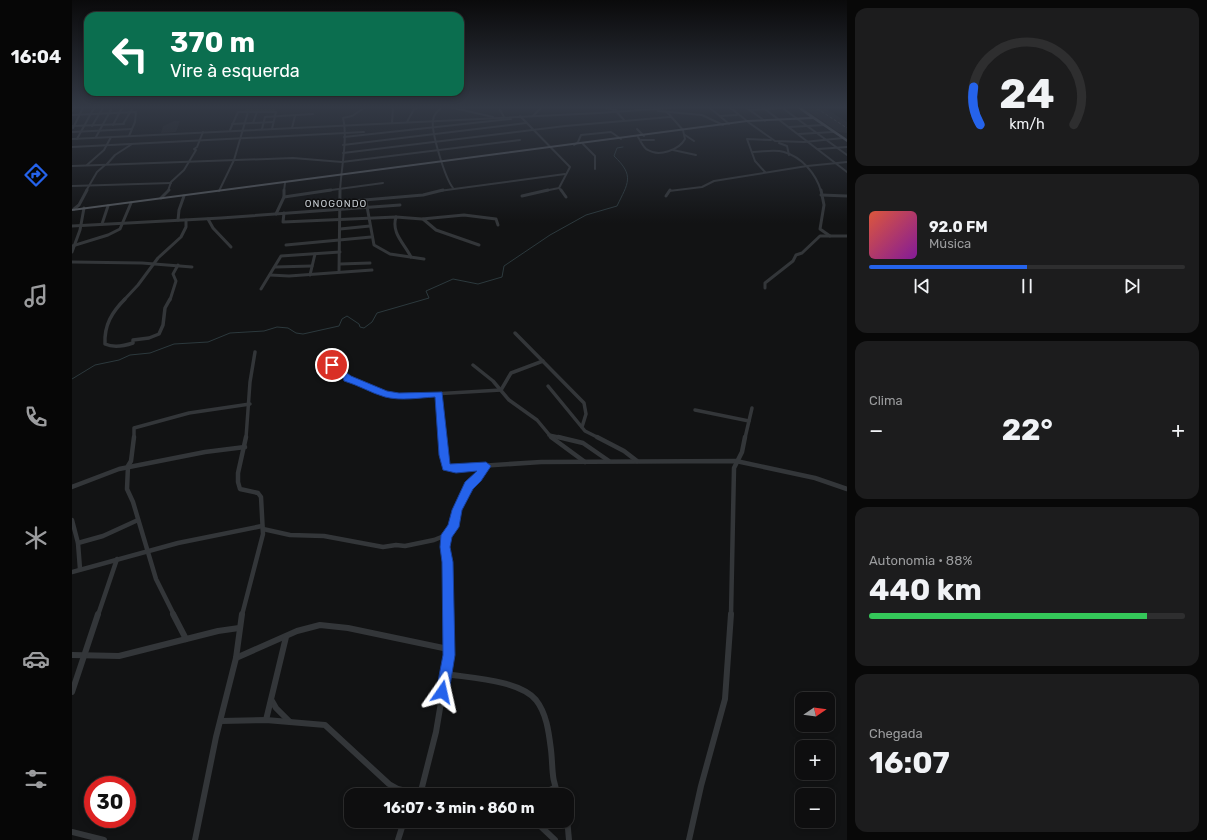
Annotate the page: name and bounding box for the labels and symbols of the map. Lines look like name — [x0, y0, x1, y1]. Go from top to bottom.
district label: ONOGONDO — [305, 198, 367, 210]
pin — [315, 348, 349, 382]
position arrow — [421, 671, 463, 713]
north arrow — [795, 692, 835, 732]
speed limit sign: 30 — [84, 776, 136, 828]

